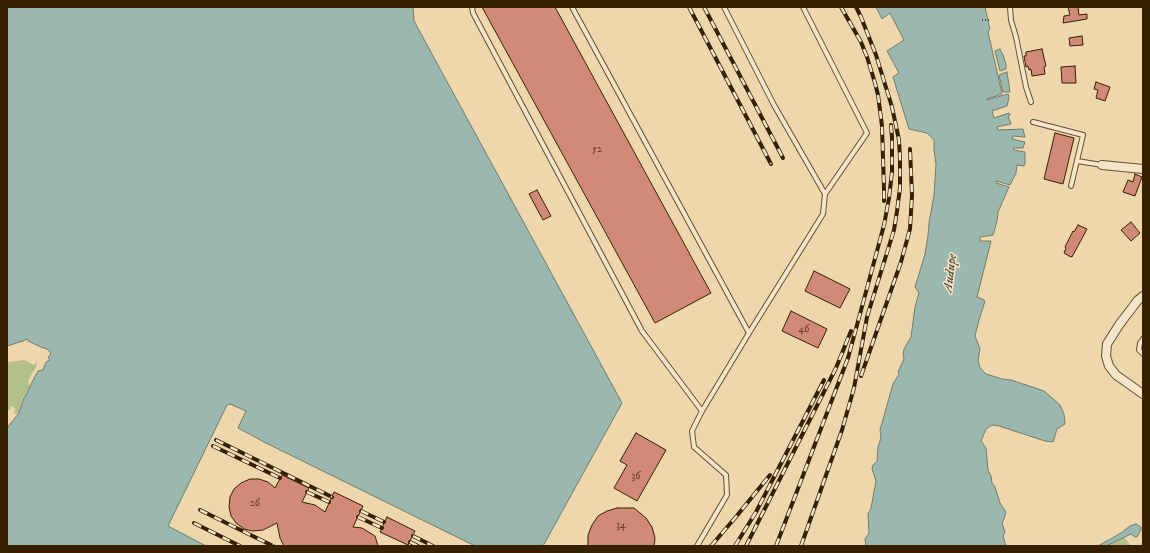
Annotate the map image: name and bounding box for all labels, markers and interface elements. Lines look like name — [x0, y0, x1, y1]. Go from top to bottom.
house number: 52 — [592, 144, 602, 156]
water label: Audupe — [941, 253, 961, 293]
house number: 46 — [799, 324, 809, 336]
house number: 36 — [632, 471, 640, 483]
house number: 26 — [250, 498, 260, 510]
house number: 34 — [616, 520, 626, 532]

